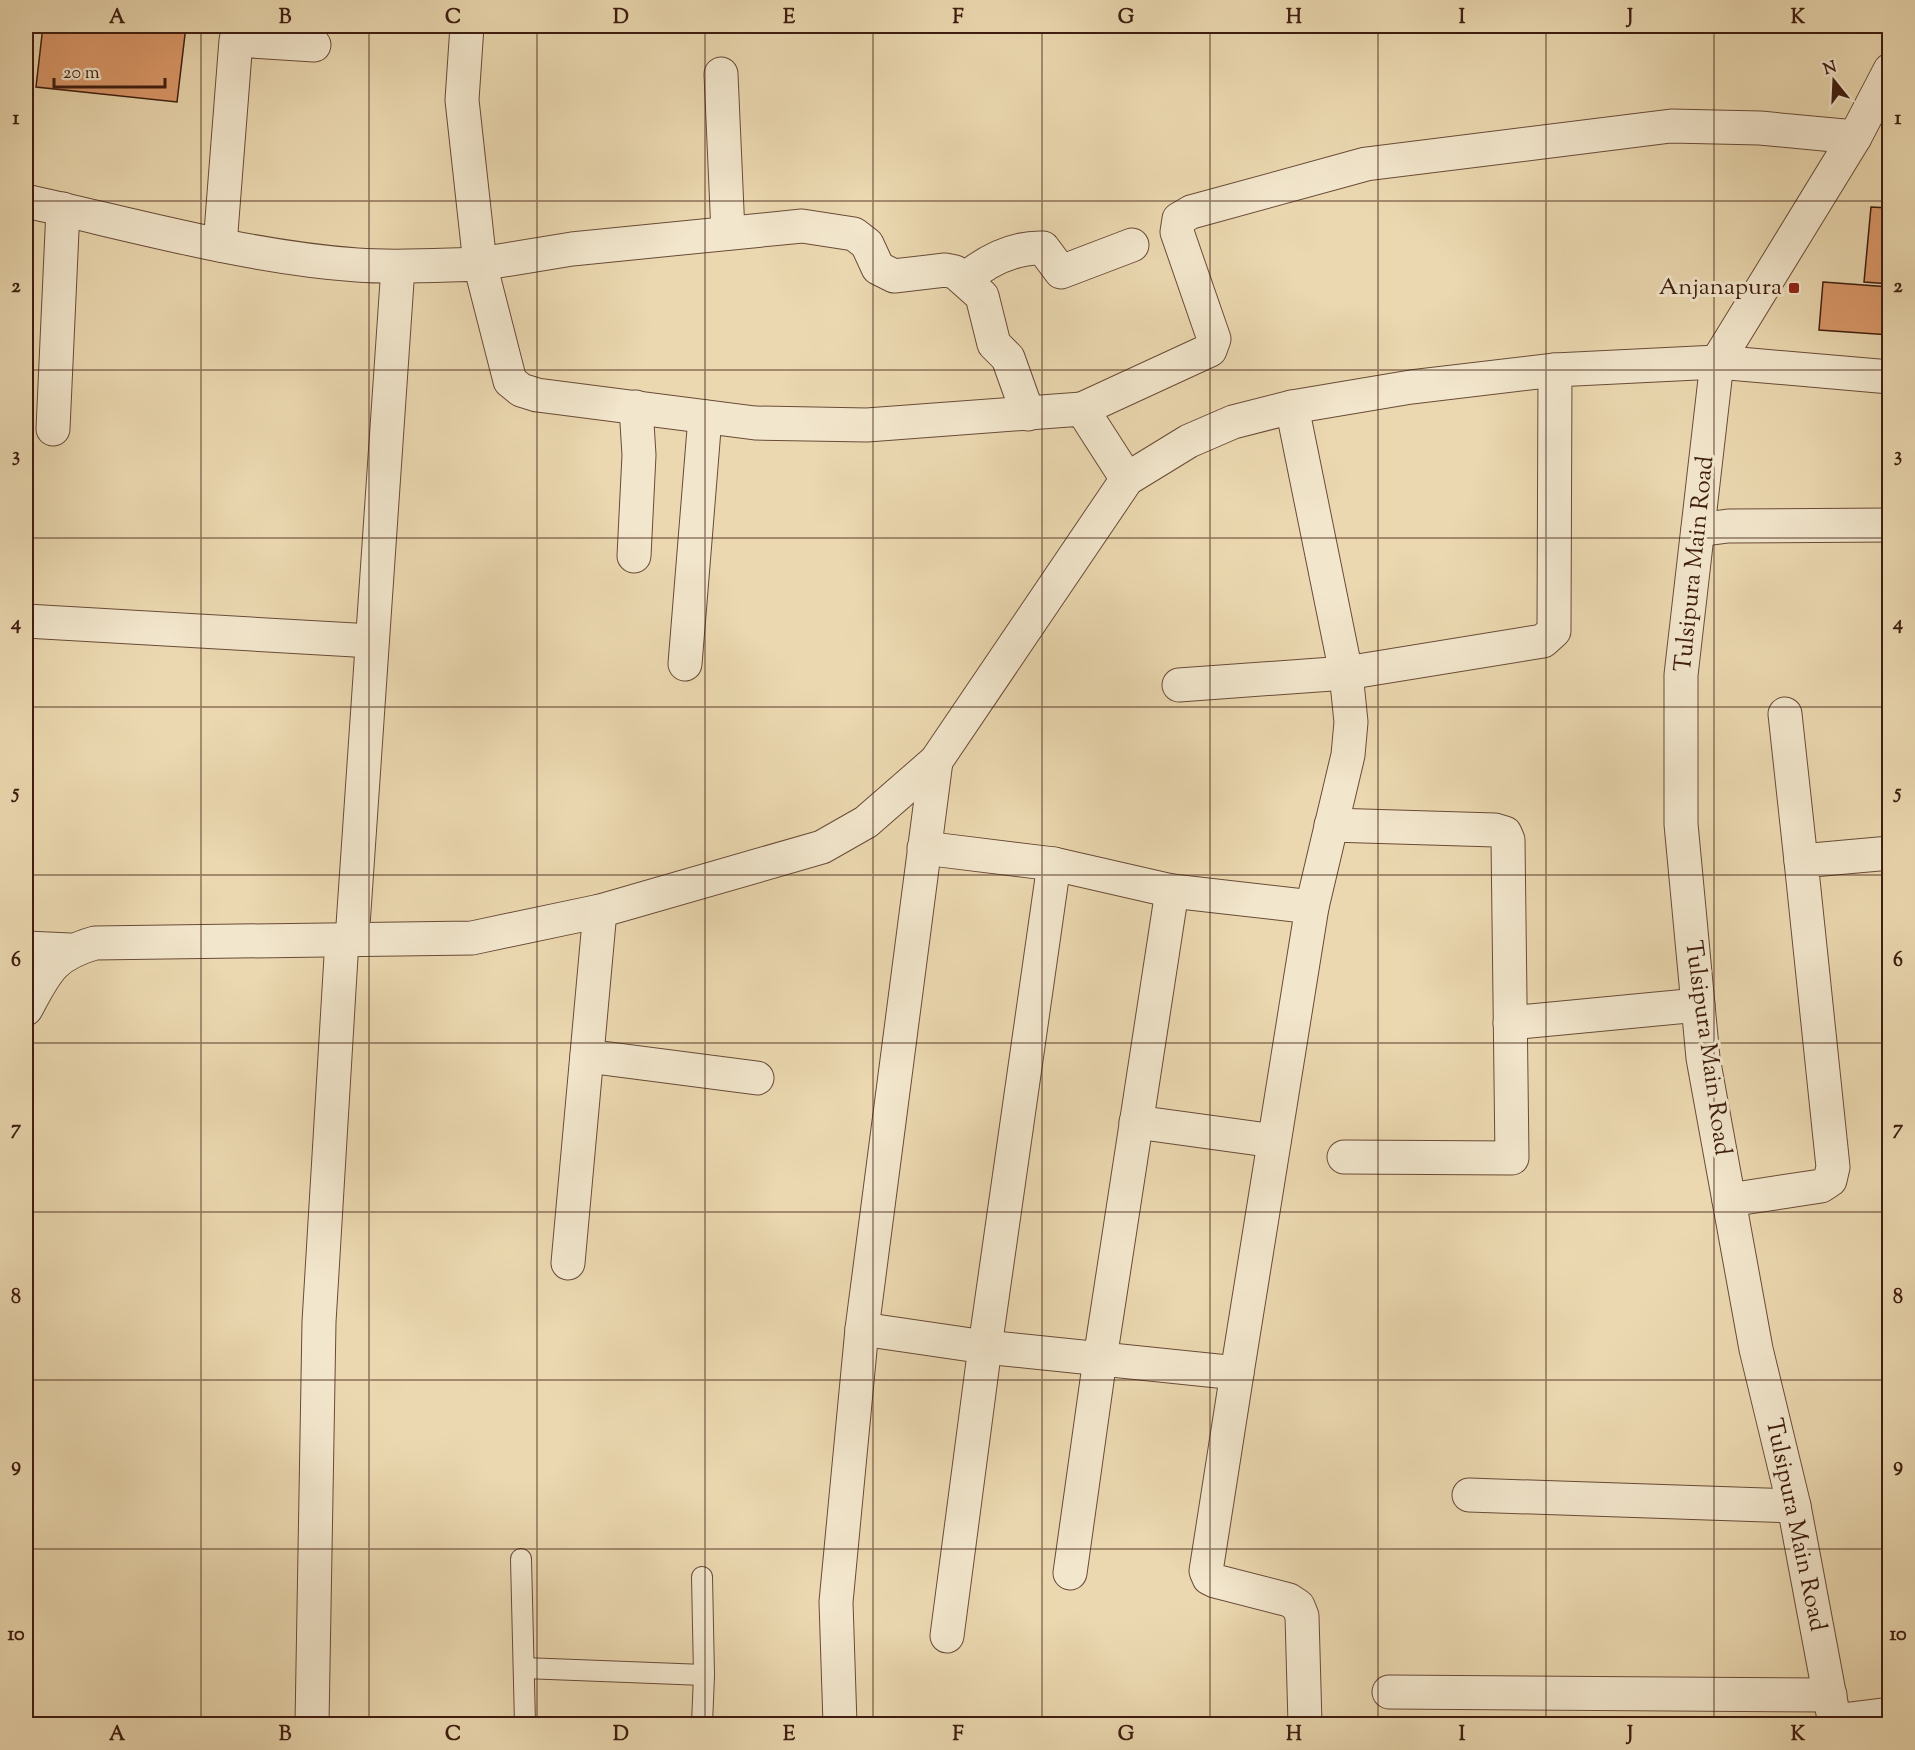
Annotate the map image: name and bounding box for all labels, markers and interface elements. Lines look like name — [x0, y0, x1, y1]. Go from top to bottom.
text: A — [109, 4, 126, 33]
text: B — [279, 4, 292, 33]
text: C — [445, 4, 461, 33]
text: D — [613, 4, 629, 33]
text: E — [783, 4, 796, 33]
text: F — [952, 4, 964, 33]
text: G — [1118, 4, 1135, 33]
text: H — [1286, 4, 1302, 33]
text: I — [1459, 4, 1466, 33]
text: J — [1625, 4, 1633, 33]
text: K — [1791, 4, 1806, 33]
scale bar — [54, 51, 165, 89]
north arrow — [1804, 51, 1864, 111]
text: N — [1821, 56, 1840, 82]
text: 20 m — [63, 61, 100, 87]
text: 1 — [13, 105, 20, 134]
text: 1 — [1895, 105, 1902, 134]
place label: Anjanapura — [1659, 271, 1782, 305]
text: 2 — [11, 273, 21, 302]
text: 2 — [1893, 273, 1903, 302]
marker: Anjanapura — [1787, 281, 1801, 295]
text: 3 — [12, 442, 20, 471]
text: 3 — [1894, 442, 1902, 471]
street label: Tulsipura Main Road — [1667, 454, 1723, 674]
text: 4 — [10, 610, 21, 639]
text: 4 — [1892, 610, 1903, 639]
text: 5 — [11, 779, 20, 808]
text: 5 — [1893, 779, 1902, 808]
street label: Tulsipura Main Road — [1675, 938, 1739, 1158]
text: 6 — [11, 947, 21, 976]
text: 6 — [1893, 947, 1903, 976]
text: 7 — [11, 1115, 22, 1144]
text: 7 — [1893, 1115, 1904, 1144]
text: 8 — [11, 1284, 21, 1313]
text: 8 — [1893, 1284, 1903, 1313]
street label: Tulsipura Main Road — [1756, 1415, 1834, 1635]
text: 9 — [11, 1452, 21, 1481]
text: 9 — [1893, 1452, 1903, 1481]
text: 10 — [7, 1621, 25, 1650]
text: 10 — [1889, 1621, 1907, 1650]
text: A — [109, 1721, 126, 1750]
text: B — [279, 1721, 292, 1750]
text: C — [445, 1721, 461, 1750]
text: D — [613, 1721, 629, 1750]
text: E — [783, 1721, 796, 1750]
text: F — [952, 1721, 964, 1750]
text: G — [1118, 1721, 1135, 1750]
text: H — [1286, 1721, 1302, 1750]
text: I — [1459, 1721, 1466, 1750]
text: J — [1625, 1721, 1633, 1750]
text: K — [1791, 1721, 1806, 1750]

